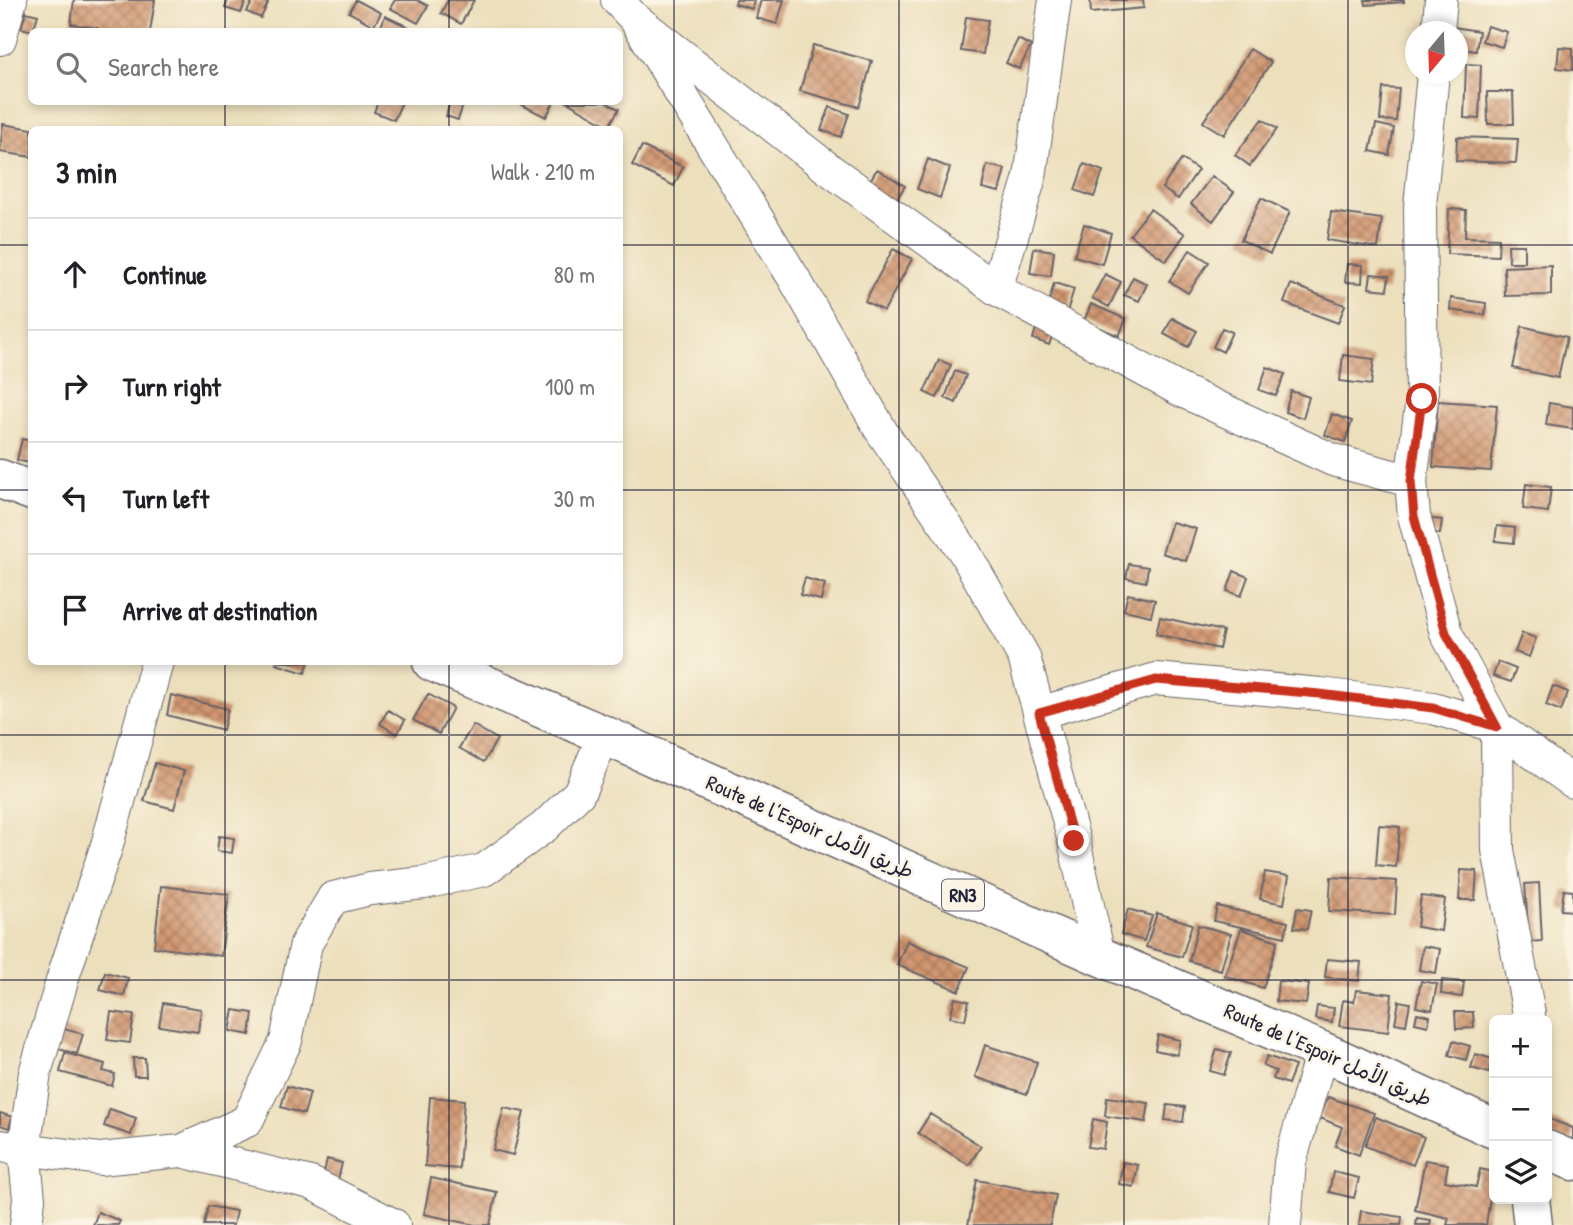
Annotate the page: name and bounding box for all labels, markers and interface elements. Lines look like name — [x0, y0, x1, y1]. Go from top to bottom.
north arrow — [1405, 21, 1468, 84]
search box — [28, 28, 623, 105]
icon: search — [52, 48, 90, 86]
text: Search here — [108, 49, 219, 84]
text: 3 min — [56, 152, 117, 192]
text: Walk · 210 m — [491, 156, 595, 187]
icon: ahead — [56, 255, 94, 293]
text: Continue — [123, 257, 207, 292]
text: 80 m — [554, 259, 595, 290]
icon: right — [56, 367, 94, 405]
text: Turn right — [123, 369, 221, 404]
text: 100 m — [545, 371, 595, 402]
route start — [1406, 383, 1437, 414]
icon: left — [56, 479, 94, 517]
text: Turn left — [123, 481, 209, 516]
text: 30 m — [553, 483, 595, 514]
icon: arrive — [56, 591, 94, 629]
text: Arrive at destination — [123, 593, 318, 628]
street label: Route de l’Espoir طريق الأمل — [702, 768, 919, 885]
route end — [1058, 825, 1089, 856]
road number: RN3 — [942, 880, 984, 911]
street label: Route de l’Espoir طريق الأمل — [1220, 996, 1437, 1113]
map controls — [1489, 1015, 1552, 1204]
button: + — [1489, 1015, 1552, 1078]
button: − — [1489, 1078, 1552, 1141]
button: layers — [1489, 1141, 1552, 1204]

